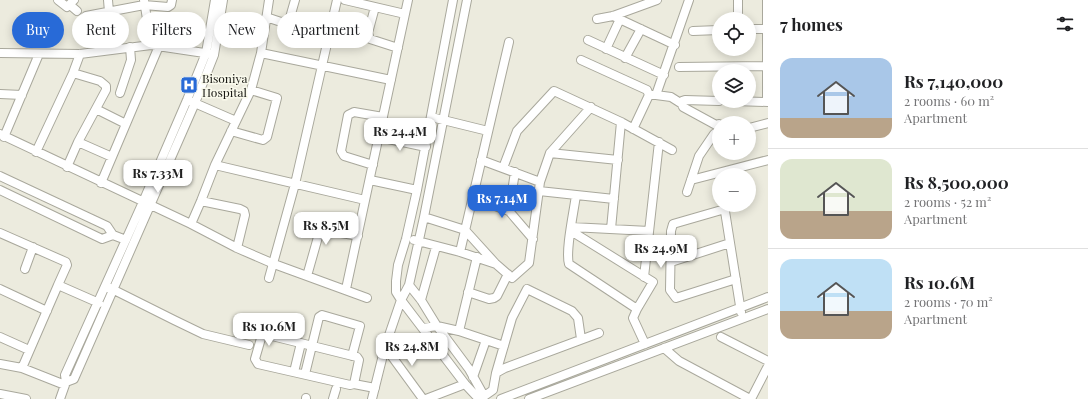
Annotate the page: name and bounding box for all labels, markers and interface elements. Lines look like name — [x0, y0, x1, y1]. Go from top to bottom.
chip: Buy — [12, 12, 64, 48]
chip: Rent — [72, 12, 129, 48]
chip: Filters — [137, 12, 206, 48]
chip: New — [214, 12, 269, 48]
chip: Apartment — [277, 12, 373, 48]
map controls — [712, 12, 756, 212]
button: locate — [712, 12, 756, 56]
text: 7 homes — [780, 13, 843, 35]
icon: filters — [1054, 13, 1076, 35]
button: layers — [712, 64, 756, 108]
place label: Bisoniya Hospital — [202, 70, 248, 100]
text: Rs 7,140,000 — [904, 70, 1003, 92]
icon: home — [812, 74, 860, 122]
hospital icon: Bisoniya Hospital — [179, 75, 199, 95]
text: 2 rooms · 60 m² — [904, 92, 994, 109]
text: Apartment — [904, 109, 967, 126]
button: + — [712, 116, 756, 160]
pin: Rs 24.4M — [359, 118, 441, 152]
text: Rs 24.4M — [373, 122, 427, 139]
pin: Rs 7.33M — [117, 160, 199, 194]
text: Rs 7.33M — [132, 164, 184, 181]
button: − — [712, 168, 756, 212]
text: Rs 8,500,000 — [904, 171, 1009, 193]
icon: home — [812, 175, 860, 223]
pin: Rs 7.14M — [461, 185, 543, 219]
text: Rs 7.14M — [477, 189, 527, 206]
text: 2 rooms · 52 m² — [904, 193, 991, 210]
text: Apartment — [904, 210, 967, 227]
pin: Rs 8.5M — [289, 212, 363, 246]
text: Rs 8.5M — [303, 216, 349, 233]
pin: Rs 24.9M — [620, 235, 702, 269]
text: Rs 24.9M — [634, 239, 688, 256]
text: Rs 10.6M — [904, 271, 975, 293]
icon: home — [812, 275, 860, 323]
text: 2 rooms · 70 m² — [904, 293, 993, 310]
text: Apartment — [904, 310, 967, 327]
pin: Rs 10.6M — [228, 313, 310, 347]
text: Rs 10.6M — [242, 317, 296, 334]
pin: Rs 24.8M — [371, 333, 453, 367]
text: Rs 24.8M — [385, 337, 439, 354]

